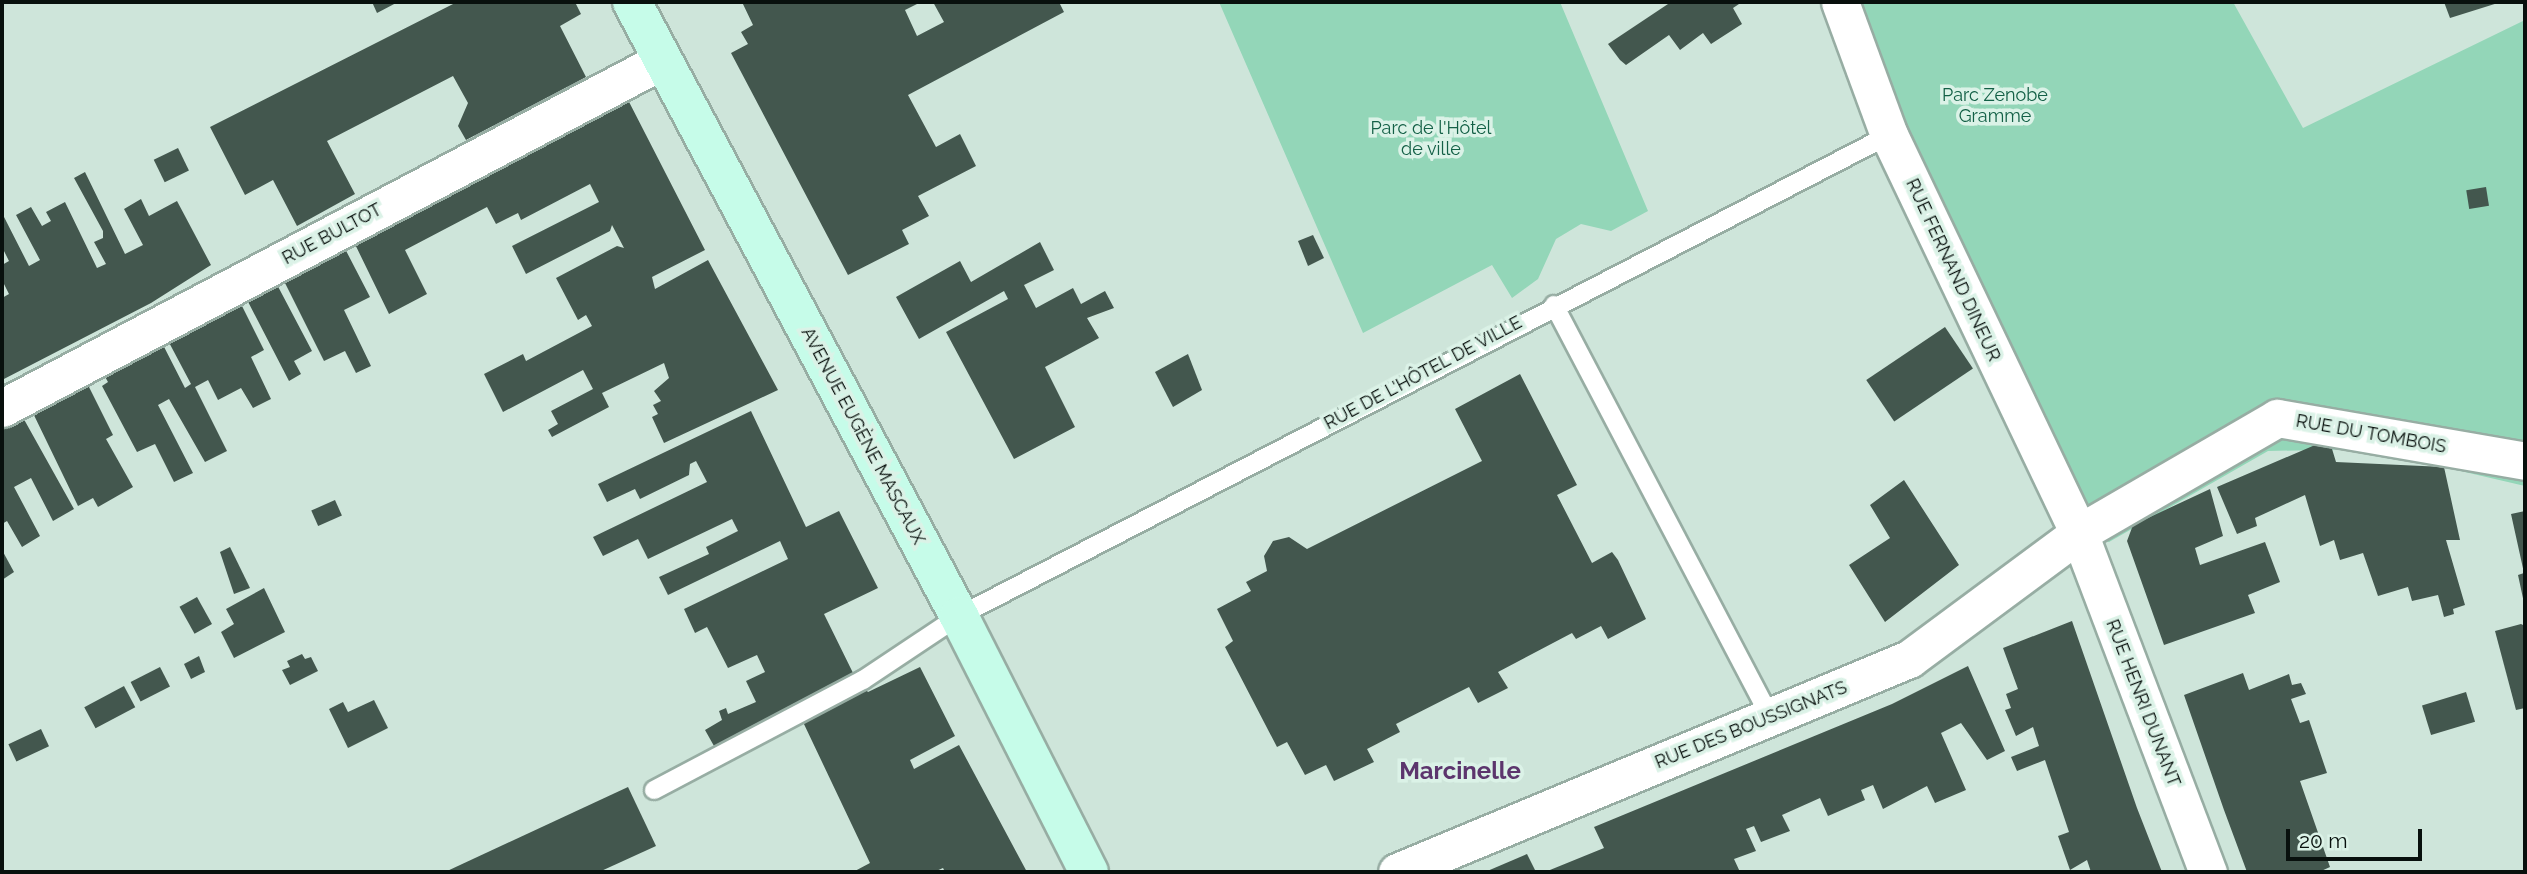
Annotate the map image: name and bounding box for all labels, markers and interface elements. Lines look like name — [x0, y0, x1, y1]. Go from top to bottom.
park label: Parc Zenobe Gramme — [1942, 85, 2048, 128]
park label: Parc de l'Hôtel de ville — [1371, 118, 1491, 160]
street label: RUE FERNAND DINEUR — [1901, 175, 2005, 365]
street label: RUE BULTOT — [279, 199, 385, 269]
street label: RUE DE L'HÔTEL DE VILLE — [1320, 311, 1526, 435]
street label: AVENUE EUGÈNE MASCAUX — [797, 324, 929, 548]
street label: RUE DU TOMBOIS — [2294, 410, 2448, 458]
street label: RUE HENRI DUNANT — [2101, 616, 2185, 790]
street label: RUE DES BOUSSIGNATS — [1652, 677, 1850, 773]
district label: Marcinelle — [1399, 757, 1521, 785]
scale bar — [2289, 814, 2426, 858]
text: 20 m — [2299, 828, 2347, 853]

